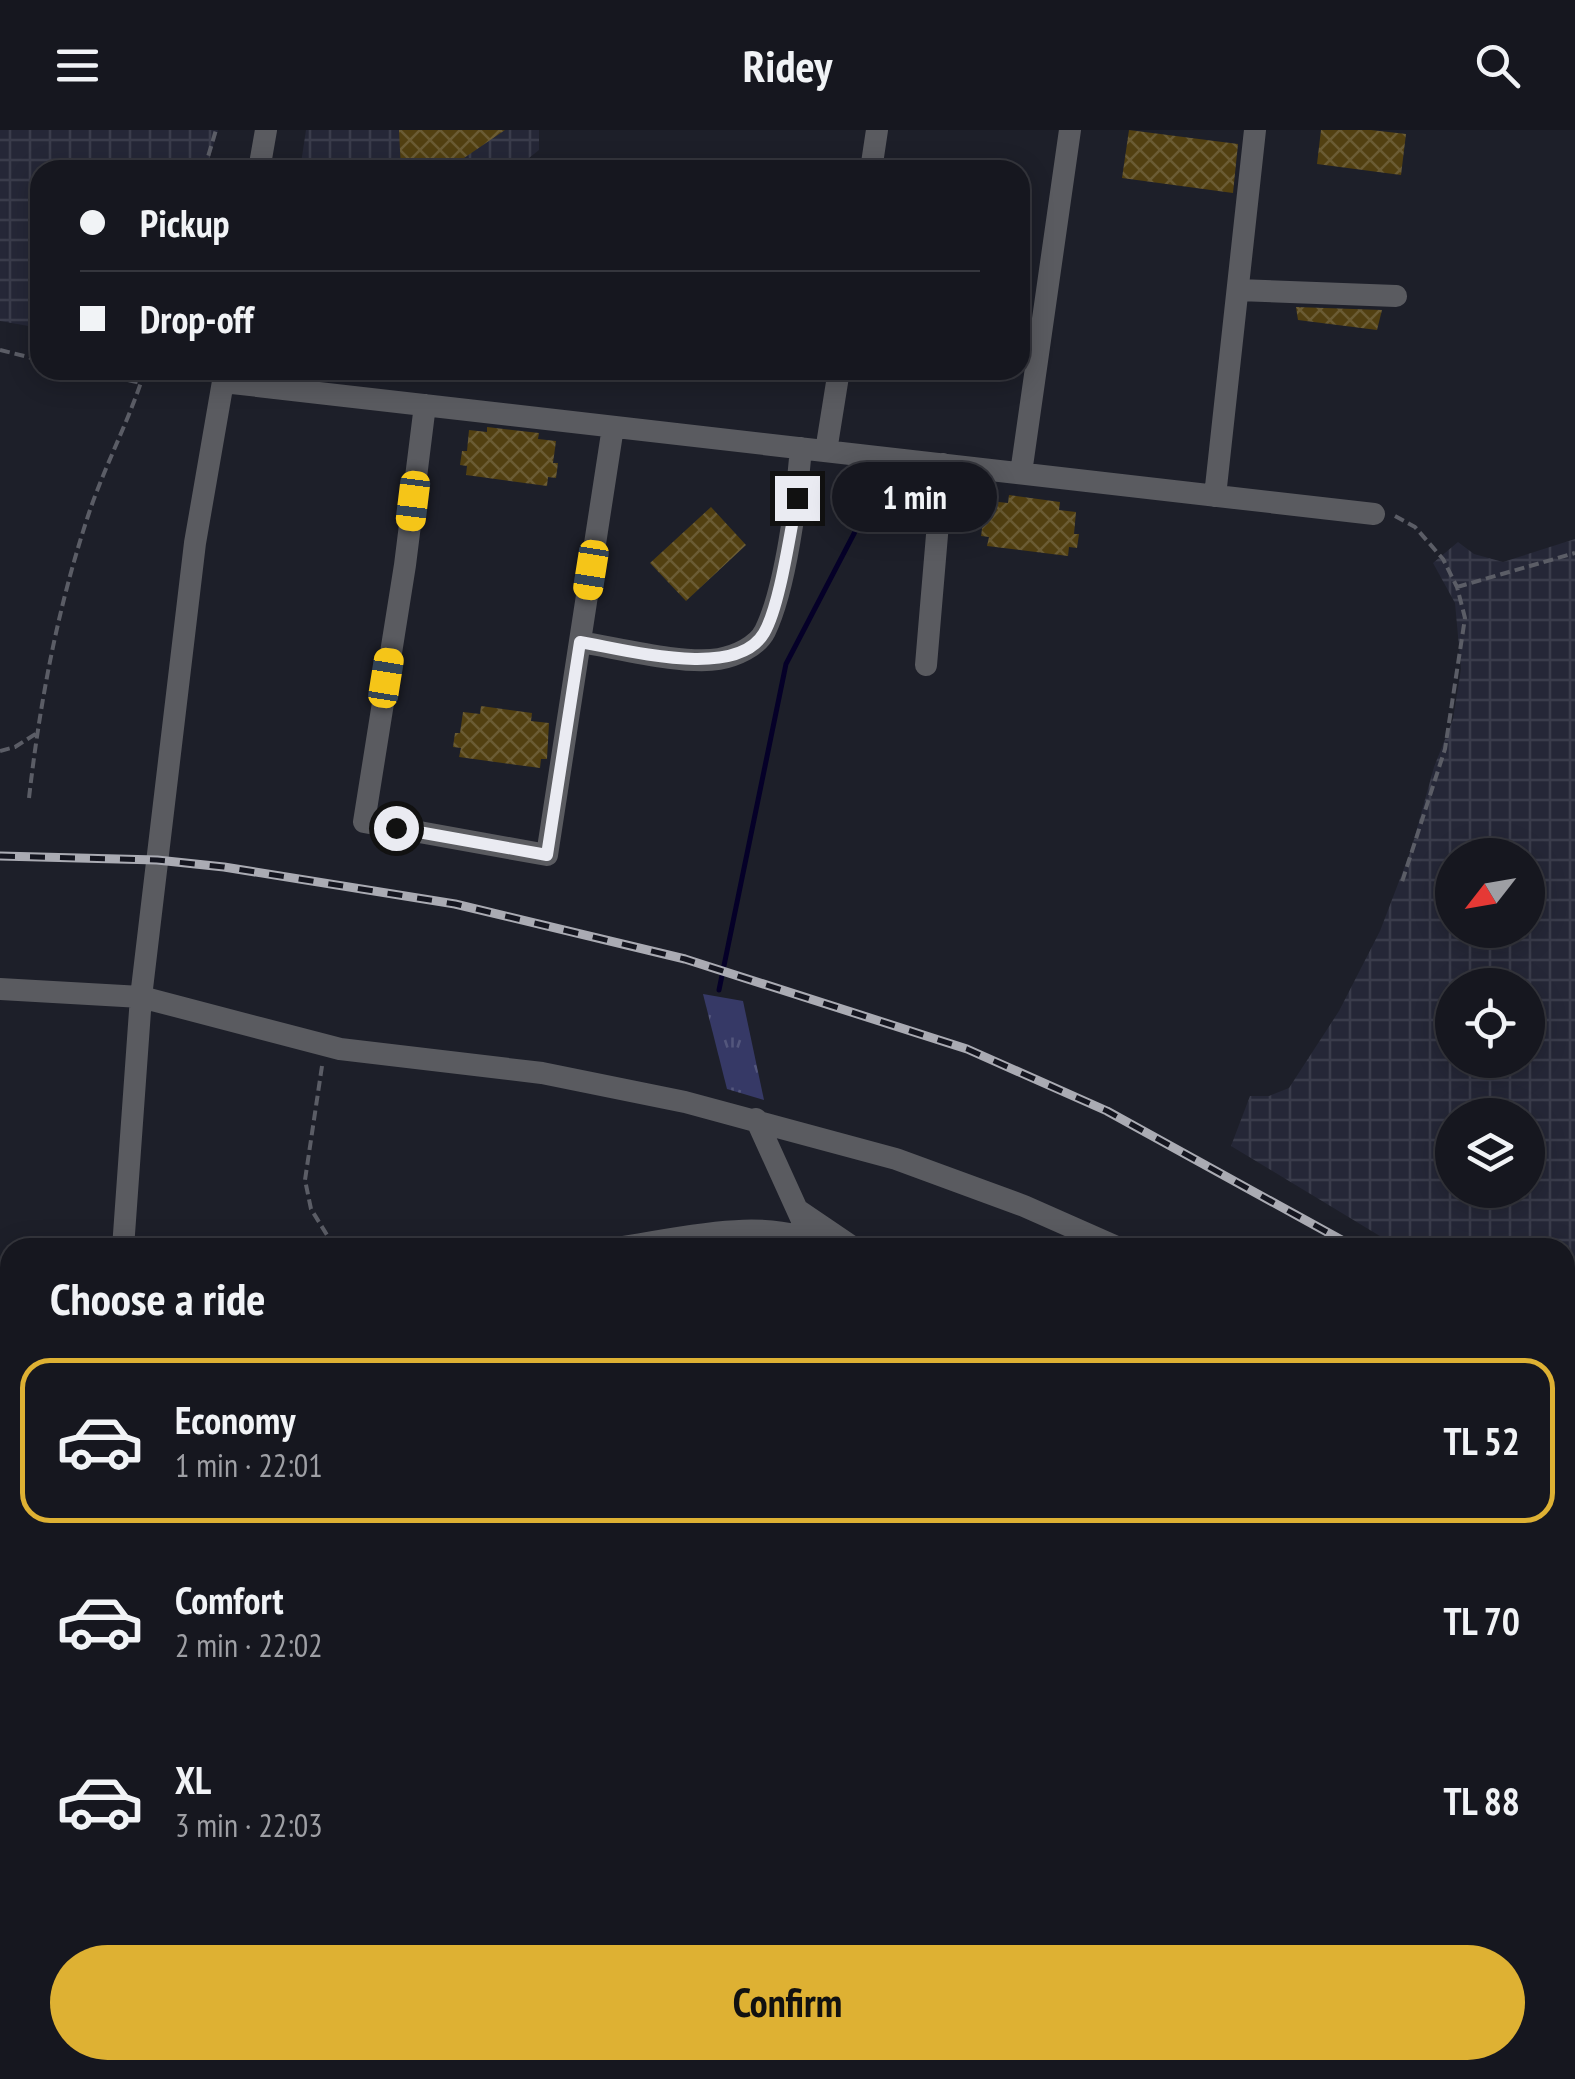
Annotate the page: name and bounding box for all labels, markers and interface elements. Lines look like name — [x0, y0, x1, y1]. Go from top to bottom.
text: Ridey — [743, 36, 832, 94]
icon: menu — [50, 38, 105, 93]
icon: search — [1470, 38, 1525, 93]
text: Pickup — [140, 198, 230, 247]
text: Drop-off — [140, 294, 254, 343]
callout: 1 min — [832, 463, 997, 533]
car — [394, 469, 432, 533]
route end — [775, 476, 820, 521]
text: 1 min — [882, 476, 947, 518]
car — [571, 538, 611, 602]
car — [366, 646, 406, 710]
route start — [374, 806, 419, 851]
north arrow — [1435, 838, 1545, 948]
map controls — [1435, 838, 1545, 1208]
button: locate — [1435, 968, 1545, 1078]
button: layers — [1435, 1098, 1545, 1208]
text: Choose a ride — [50, 1269, 265, 1327]
text: Economy — [175, 1395, 295, 1444]
icon: car — [55, 1396, 145, 1486]
text: TL 52 — [1443, 1416, 1520, 1465]
text: 1 min · 22:01 — [175, 1444, 323, 1486]
text: Comfort — [175, 1575, 284, 1624]
icon: car — [55, 1576, 145, 1666]
text: TL 70 — [1443, 1596, 1520, 1645]
text: 2 min · 22:02 — [175, 1624, 323, 1666]
text: XL — [175, 1755, 211, 1804]
icon: car — [55, 1756, 145, 1846]
text: TL 88 — [1443, 1776, 1520, 1825]
text: 3 min · 22:03 — [175, 1804, 323, 1846]
button: Confirm — [50, 1945, 1525, 2060]

